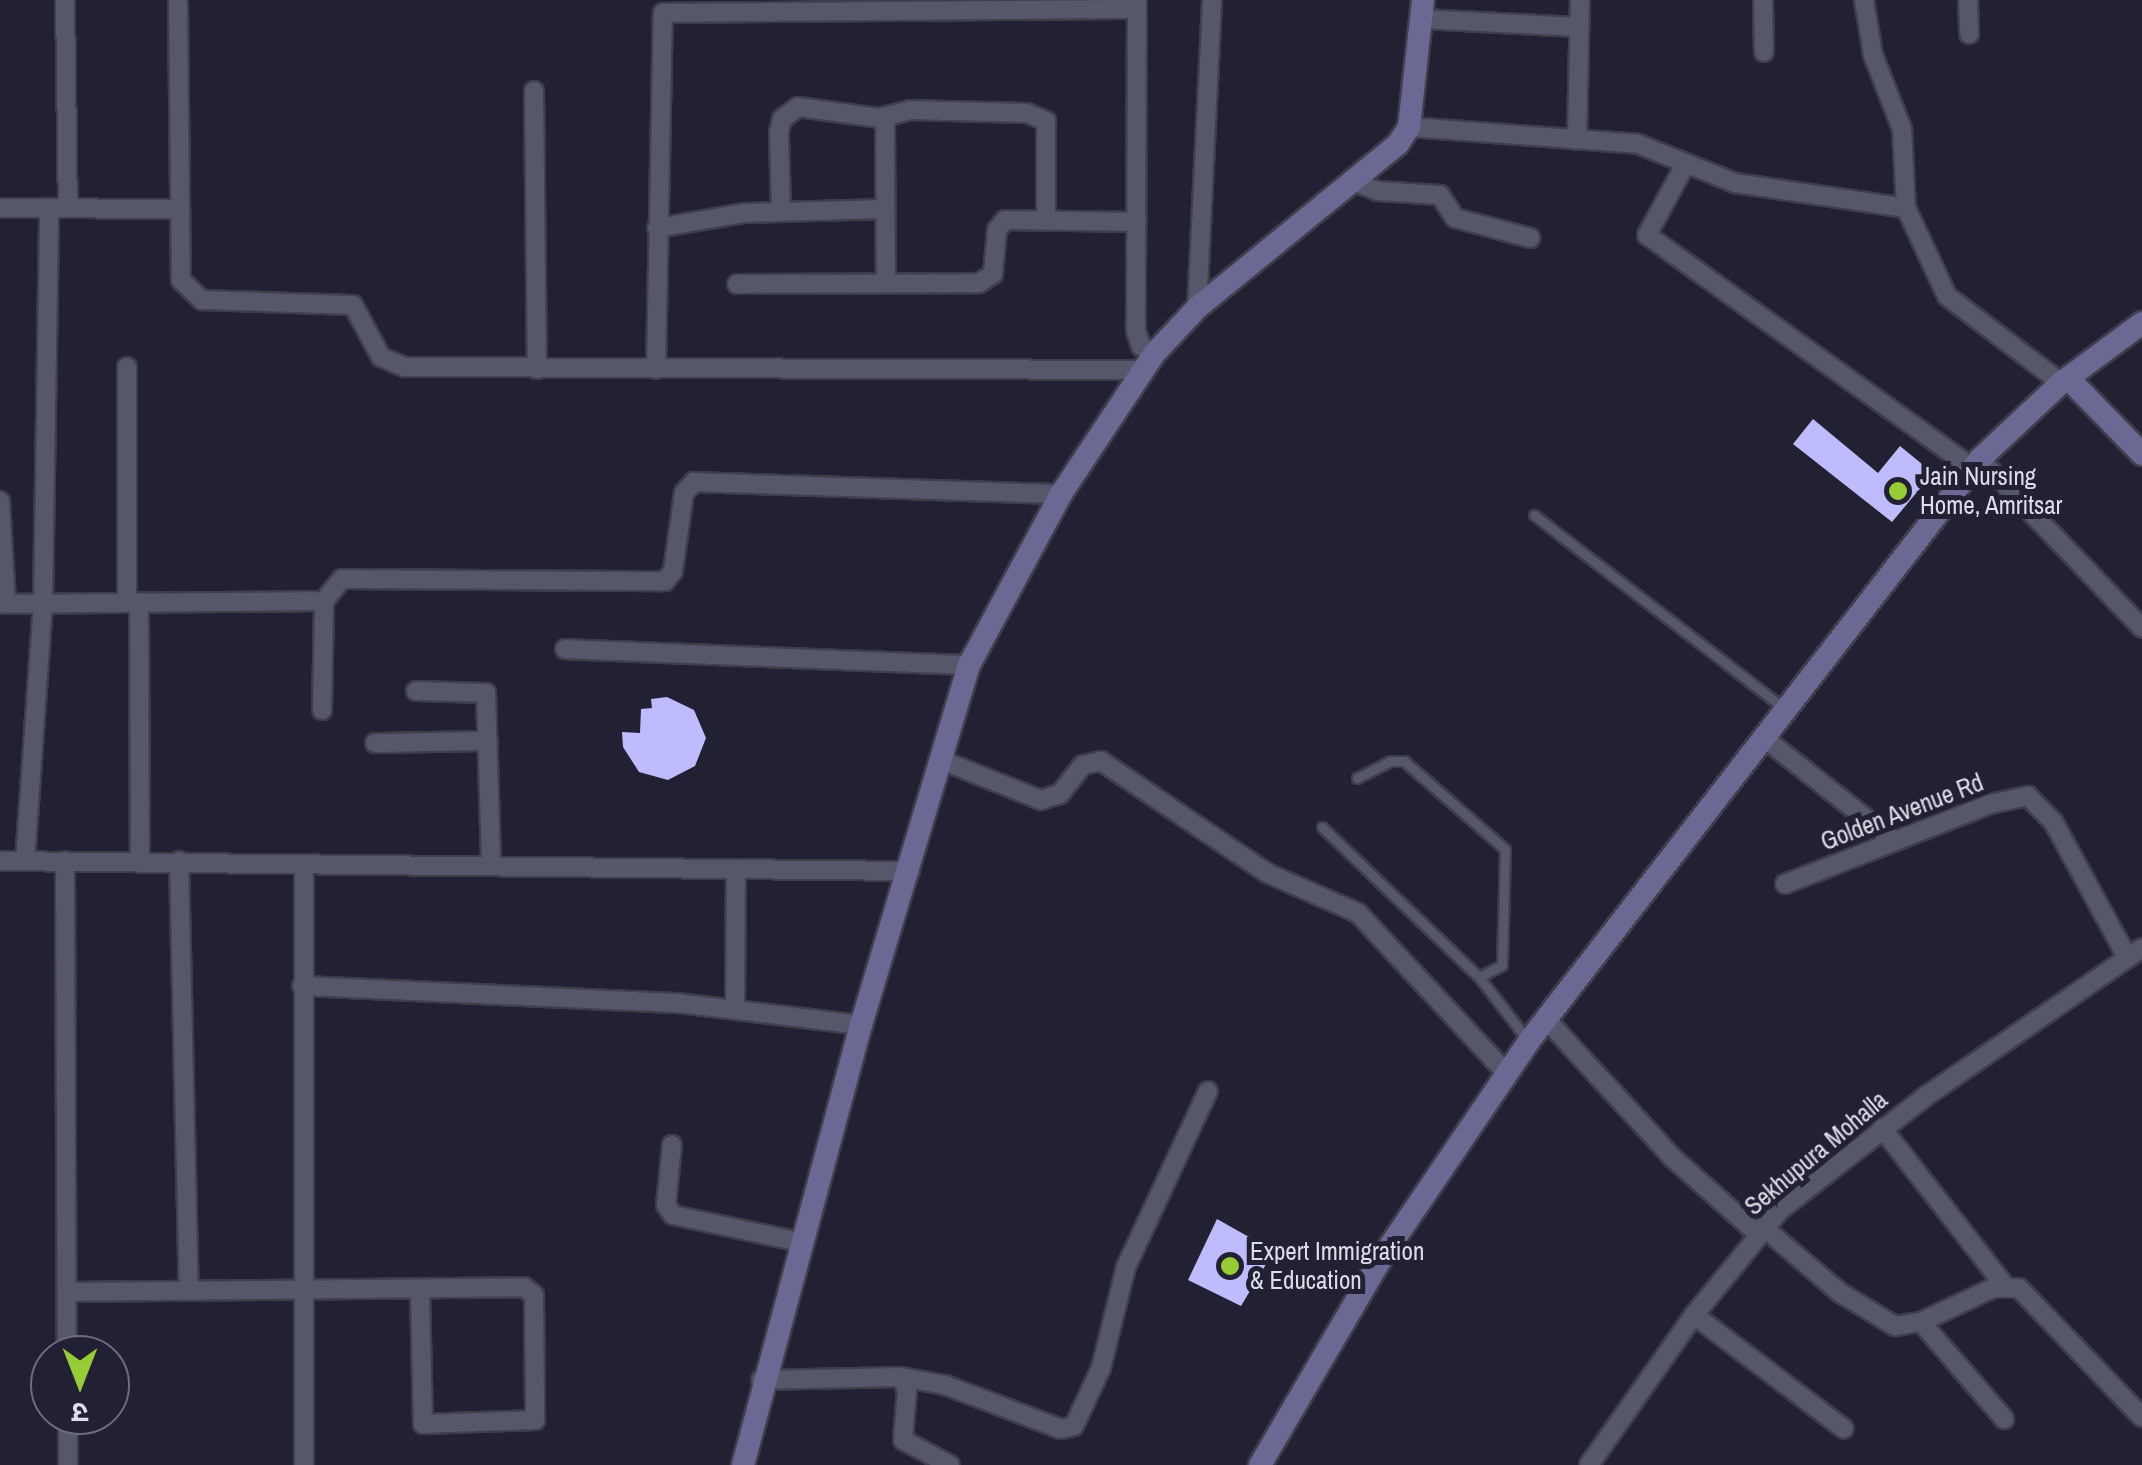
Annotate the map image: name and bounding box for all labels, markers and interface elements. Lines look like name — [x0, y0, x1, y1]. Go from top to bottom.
place label: Jain Nursing Home, Amritsar — [1920, 462, 2064, 521]
marker: Jain Nursing Home, Amritsar — [1885, 478, 1911, 504]
street label: Golden Avenue Rd — [1816, 767, 1988, 857]
street label: Sekhupura Mohalla — [1739, 1085, 1893, 1221]
place label: Expert Immigration & Education — [1250, 1237, 1424, 1296]
marker: Expert Immigration & Education — [1219, 1255, 1241, 1277]
north arrow — [30, 1335, 130, 1435]
text: उ — [72, 1394, 88, 1432]

